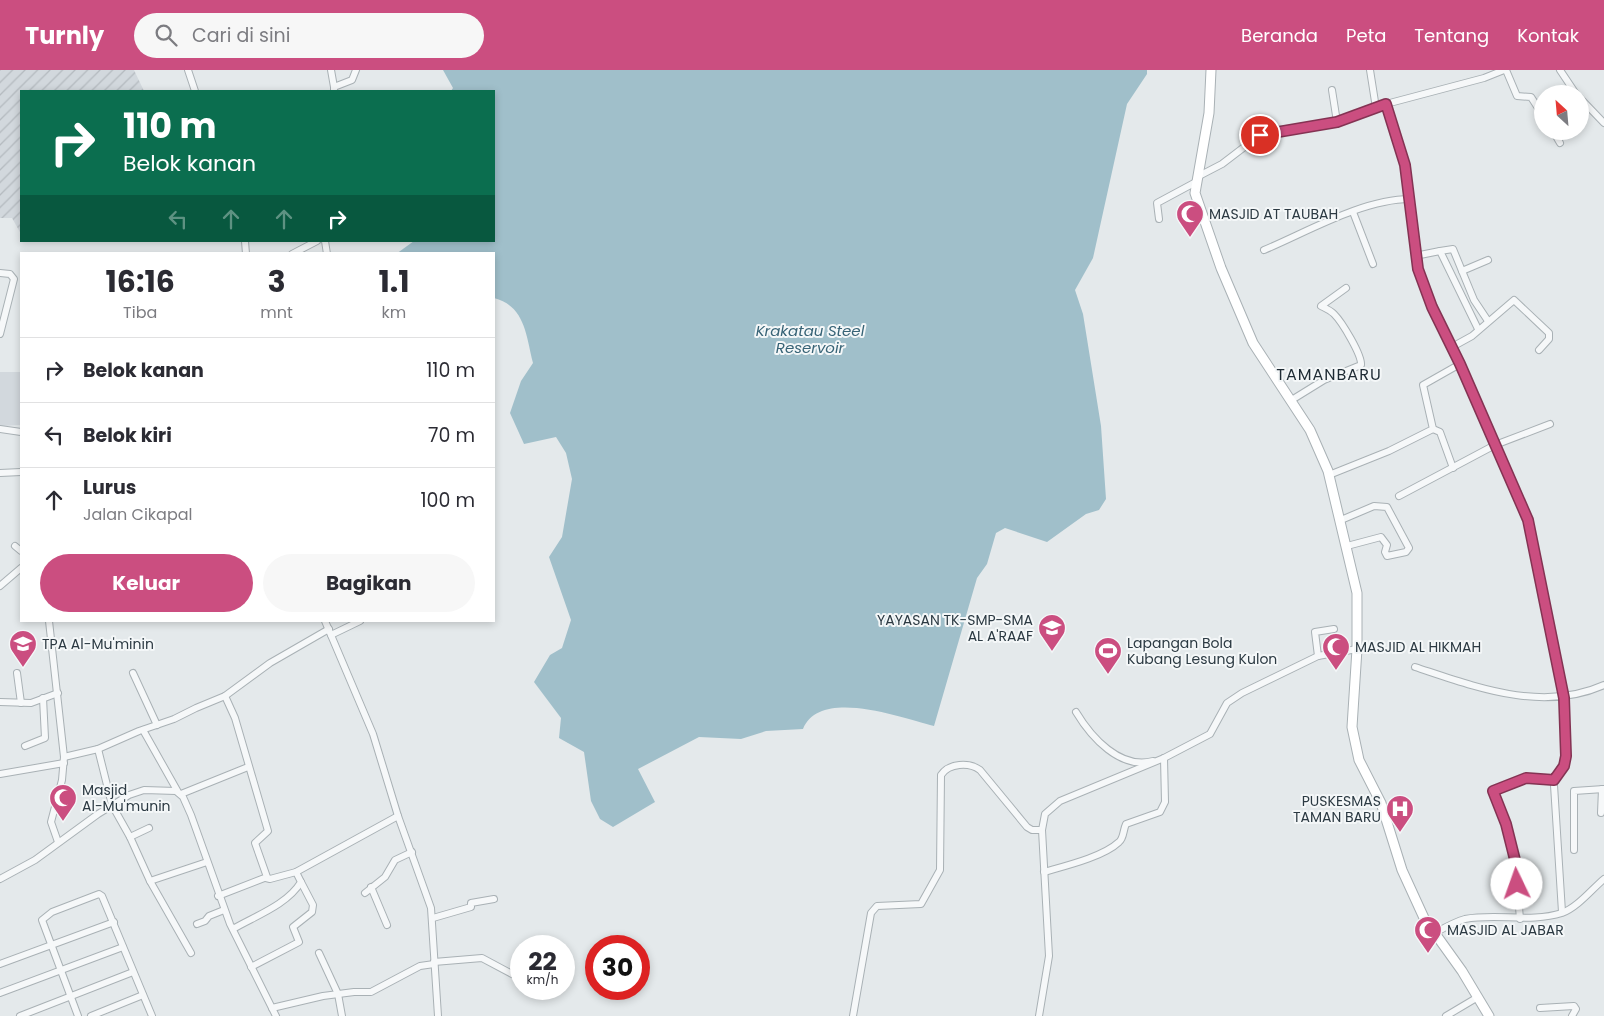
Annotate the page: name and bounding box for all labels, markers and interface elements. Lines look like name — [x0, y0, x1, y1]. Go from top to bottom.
search box — [134, 13, 484, 58]
text: Turnly — [25, 19, 104, 52]
icon: search — [152, 21, 180, 49]
text: Cari di sini — [192, 22, 290, 49]
text: Beranda — [1241, 23, 1318, 48]
text: Peta — [1346, 23, 1386, 48]
text: Tentang — [1414, 23, 1489, 48]
text: Kontak — [1517, 23, 1579, 48]
north arrow — [1534, 85, 1589, 140]
map controls — [1534, 85, 1589, 140]
text: 110 m — [123, 101, 217, 150]
icon: right — [40, 110, 105, 175]
pin — [1239, 114, 1281, 156]
icon: arrive — [1246, 121, 1274, 149]
text: Belok kanan — [123, 148, 256, 179]
mosque icon: MASJID AT TAUBAH — [1175, 199, 1205, 238]
place label: MASJID AT TAUBAH — [1209, 204, 1338, 224]
icon: left — [164, 205, 192, 233]
icon: ahead — [217, 205, 245, 233]
icon: ahead — [270, 205, 298, 233]
icon: right — [323, 205, 351, 233]
text: 16:16 — [106, 260, 175, 303]
text: 3 — [268, 260, 286, 303]
text: 1.1 — [378, 260, 409, 303]
text: Tiba — [123, 301, 157, 324]
text: mnt — [260, 301, 293, 324]
text: km — [382, 301, 406, 324]
water label: Krakatau Steel Reservoir — [756, 320, 865, 358]
icon: right — [40, 356, 68, 384]
text: Belok kanan — [83, 357, 204, 384]
text: 110 m — [426, 357, 475, 384]
district label: TAMANBARU — [1276, 363, 1382, 386]
icon: left — [40, 421, 68, 449]
text: Belok kiri — [83, 422, 172, 449]
text: 70 m — [428, 422, 475, 449]
text: Lurus — [83, 474, 136, 501]
icon: ahead — [40, 486, 68, 514]
text: 100 m — [420, 487, 475, 514]
text: Jalan Cikapal — [83, 503, 192, 526]
button: Keluar — [40, 554, 253, 612]
button: Bagikan — [263, 554, 475, 612]
place label: YAYASAN TK-SMP-SMA AL A'RAAF — [877, 610, 1033, 646]
school or university icon: YAYASAN TK-SMP-SMA AL A'RAAF — [1037, 613, 1067, 652]
school or university icon: TPA Al-Mu'minin — [8, 629, 38, 668]
mosque icon: MASJID AL HIKMAH — [1321, 632, 1351, 671]
place label: Lapangan Bola Kubang Lesung Kulon — [1127, 633, 1277, 669]
place label: TPA Al-Mu'minin — [42, 634, 154, 654]
sports icon: Lapangan Bola Kubang Lesung Kulon — [1093, 636, 1123, 675]
place label: MASJID AL HIKMAH — [1355, 637, 1481, 657]
place label: Masjid Al-Mu'munin — [82, 780, 171, 816]
mosque icon: Masjid Al-Mu'munin — [48, 783, 78, 822]
place label: PUSKESMAS TAMAN BARU — [1293, 791, 1381, 827]
hospital icon: PUSKESMAS TAMAN BARU — [1385, 794, 1415, 833]
position arrow — [1490, 857, 1542, 909]
mosque icon: MASJID AL JABAR — [1413, 915, 1443, 954]
place label: MASJID AL JABAR — [1447, 920, 1564, 940]
speed limit sign: 30 — [585, 935, 650, 1000]
text: 22 — [528, 944, 557, 979]
text: km/h — [527, 971, 558, 988]

